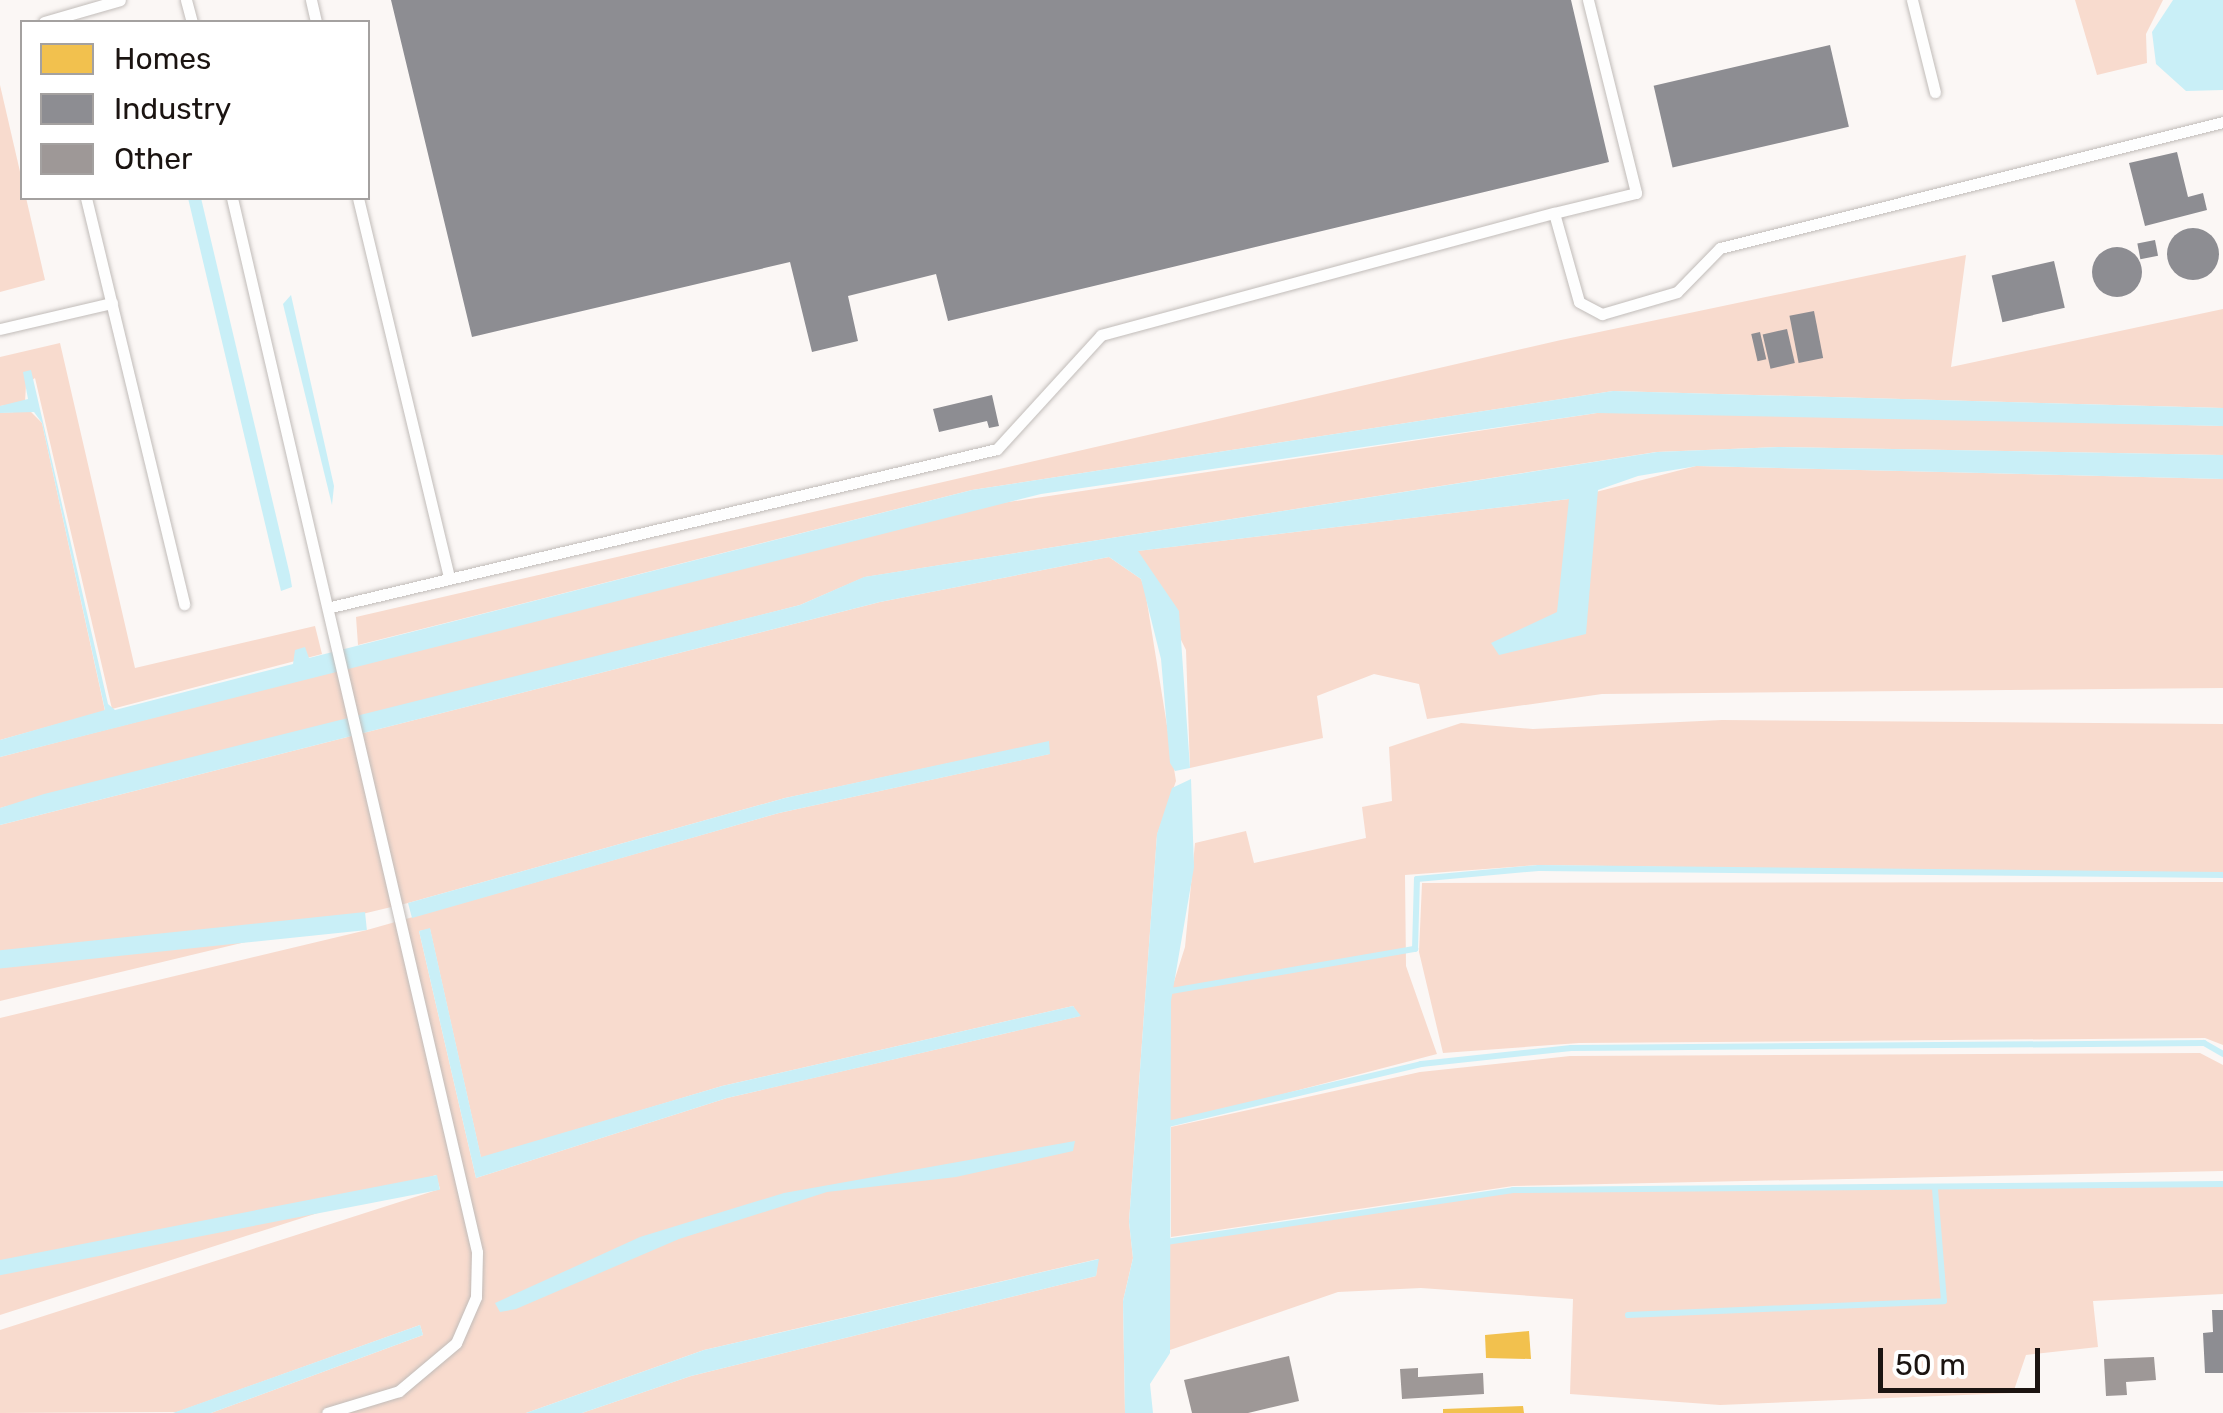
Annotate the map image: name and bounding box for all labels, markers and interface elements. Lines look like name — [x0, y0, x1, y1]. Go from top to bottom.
legend — [20, 20, 370, 200]
text: Homes — [114, 41, 211, 77]
text: Industry — [114, 91, 231, 127]
text: Other — [114, 141, 193, 177]
scale bar — [1883, 1328, 2046, 1390]
text: 50 m — [1895, 1347, 1966, 1383]

